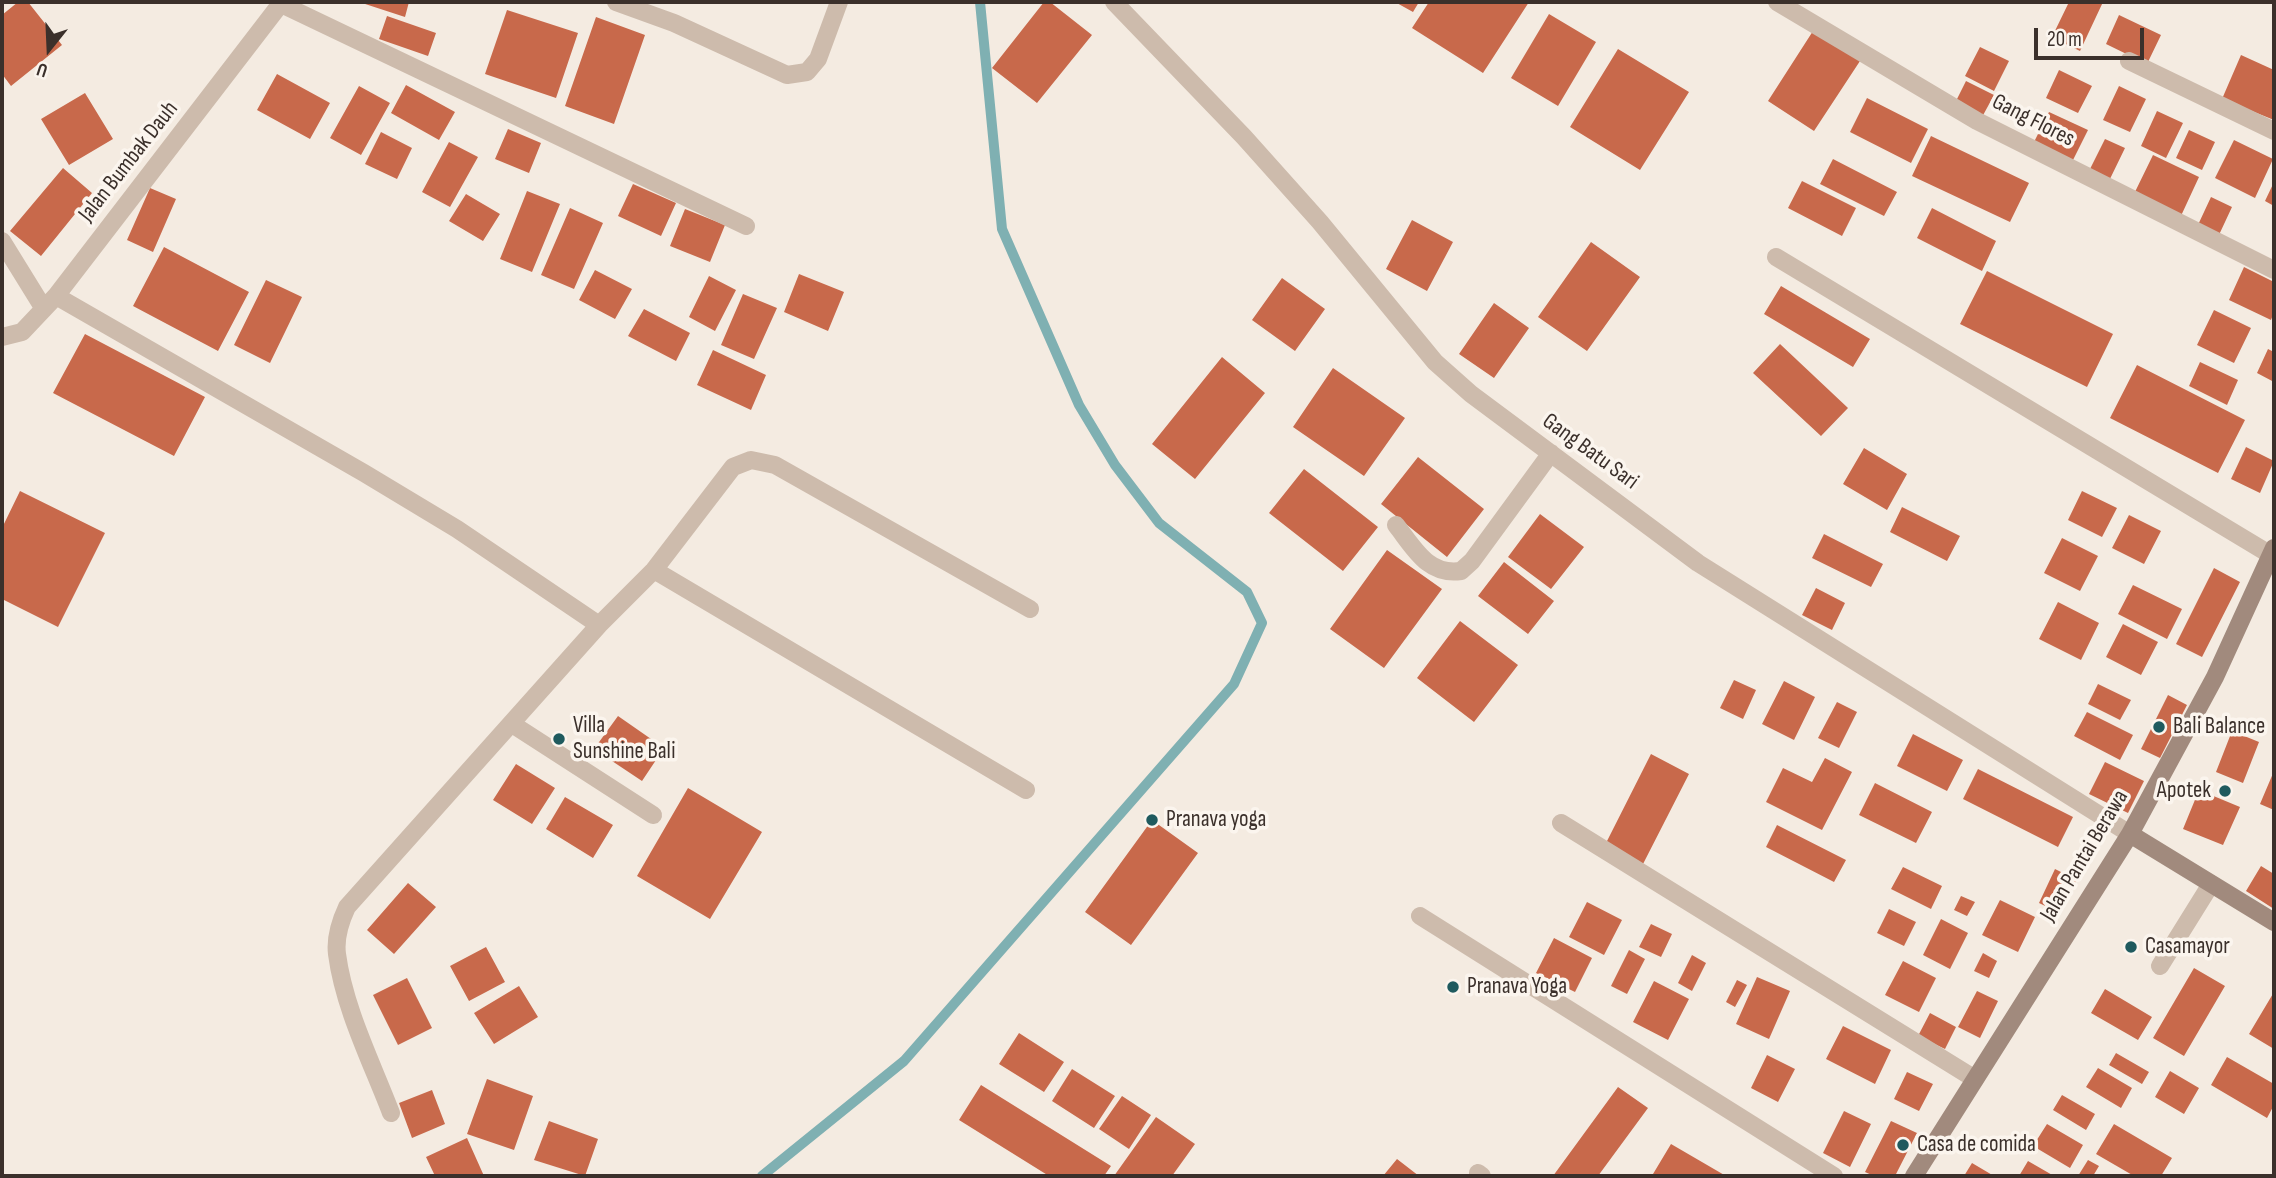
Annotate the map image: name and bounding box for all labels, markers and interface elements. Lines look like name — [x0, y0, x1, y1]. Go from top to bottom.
north arrow — [14, 14, 84, 84]
scale bar — [2038, 14, 2148, 58]
text: 20 m — [2047, 27, 2082, 52]
text: U — [34, 57, 51, 82]
street label: Gang Flores — [1987, 88, 2079, 154]
street label: Jalan Bumbak Dauh — [73, 96, 185, 228]
street label: Gang Batu Sari — [1537, 408, 1643, 496]
place label: Villa Sunshine Bali — [573, 712, 676, 766]
place label: Bali Balance — [2173, 713, 2265, 741]
marker: Bali Balance — [2151, 719, 2167, 735]
marker: Villa Sunshine Bali — [551, 731, 567, 747]
place label: Apotek — [2157, 777, 2211, 805]
marker: Apotek — [2217, 783, 2233, 799]
street label: Jalan Pantai Berawa — [2035, 785, 2135, 927]
place label: Pranava yoga — [1166, 806, 1266, 834]
marker: Pranava yoga — [1144, 812, 1160, 828]
place label: Casamayor — [2145, 933, 2230, 961]
marker: Casamayor — [2123, 939, 2139, 955]
place label: Pranava Yoga — [1467, 973, 1567, 1001]
marker: Pranava Yoga — [1445, 979, 1461, 995]
place label: Casa de comida — [1917, 1131, 2036, 1159]
marker: Casa de comida — [1895, 1137, 1911, 1153]

